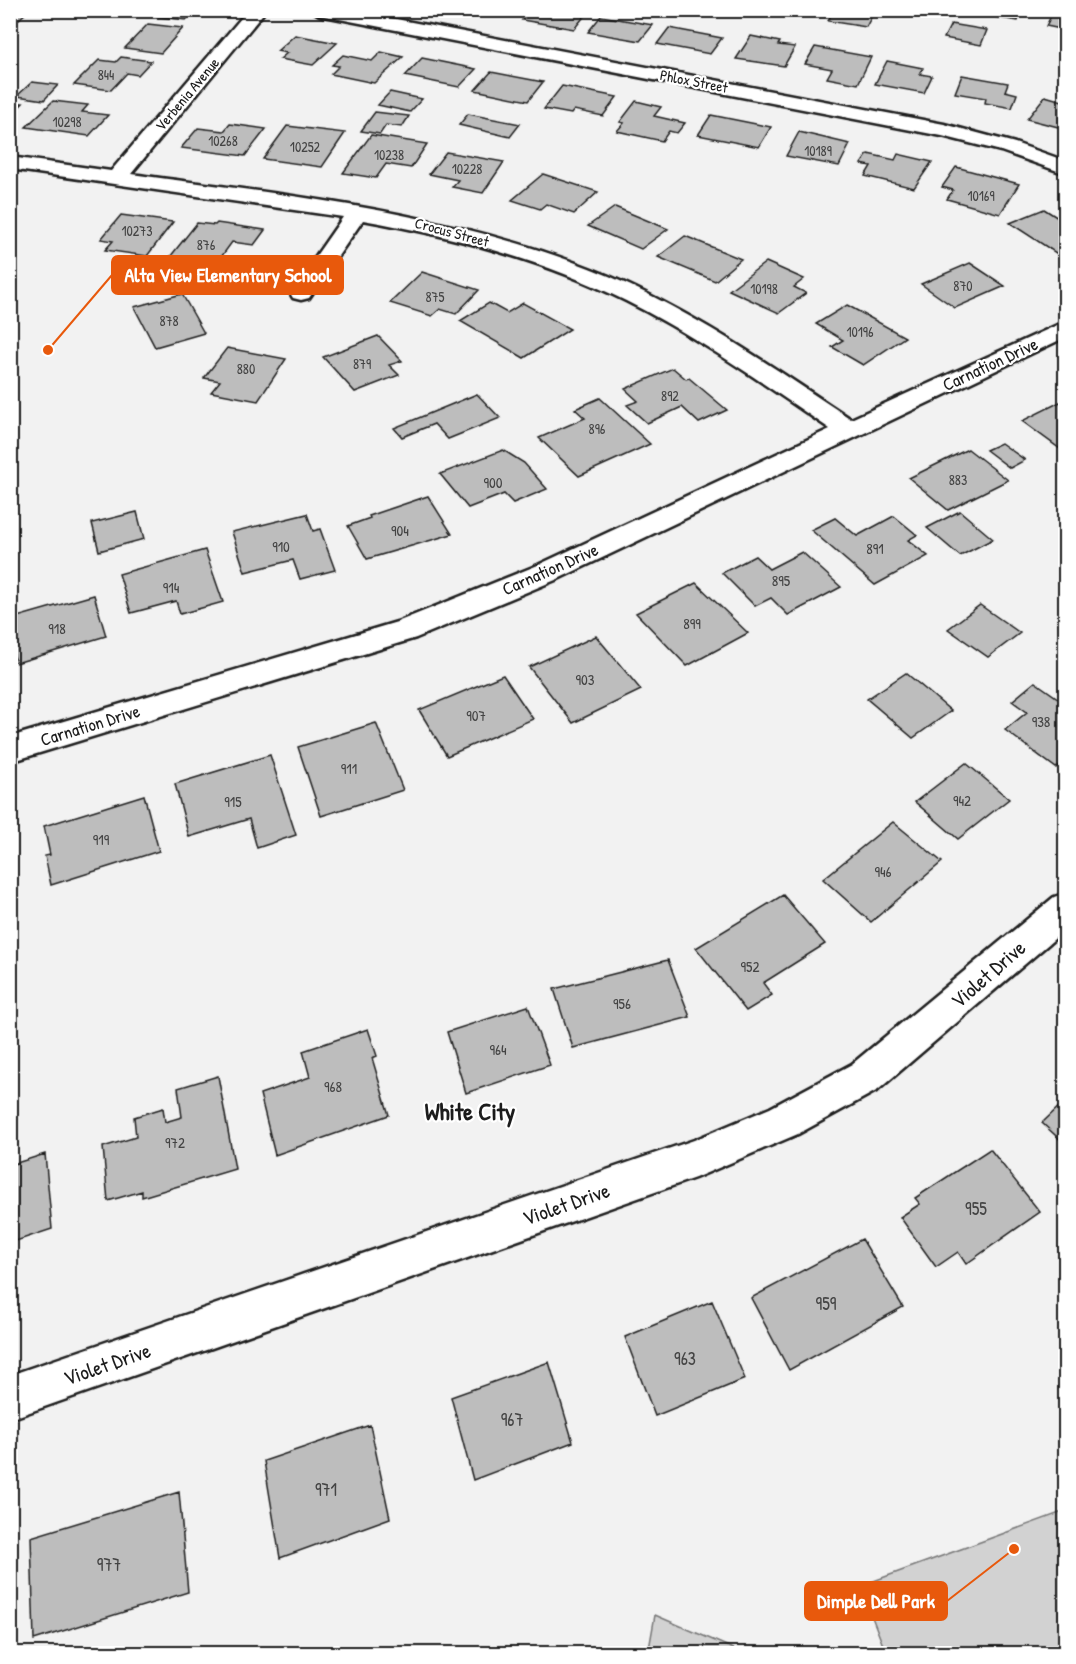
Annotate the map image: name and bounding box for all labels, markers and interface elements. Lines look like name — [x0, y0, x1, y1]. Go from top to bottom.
street label: Verbenia Avenue — [150, 53, 224, 135]
street label: Phlox Street — [658, 64, 731, 98]
house number: 844 — [98, 65, 114, 84]
house number: 10298 — [52, 112, 82, 131]
house number: 10268 — [208, 131, 238, 150]
house number: 10252 — [290, 137, 321, 156]
house number: 10189 — [804, 141, 832, 160]
house number: 10238 — [374, 145, 404, 164]
house number: 10228 — [452, 159, 482, 178]
house number: 10169 — [967, 186, 995, 205]
street label: Crocus Street — [413, 212, 492, 252]
house number: 10273 — [121, 221, 153, 240]
house number: 876 — [197, 235, 216, 254]
callout: Alta View Elementary School — [112, 256, 343, 294]
text: Alta View Elementary School — [125, 261, 332, 289]
house number: 870 — [953, 276, 973, 295]
house number: 10198 — [750, 279, 778, 298]
house number: 875 — [426, 287, 445, 306]
house number: 878 — [159, 311, 179, 330]
house number: 10196 — [846, 322, 874, 341]
street label: Carnation Drive — [938, 331, 1042, 397]
house number: 879 — [353, 354, 371, 373]
house number: 880 — [237, 359, 255, 378]
house number: 892 — [661, 386, 679, 405]
house number: 896 — [589, 419, 606, 438]
house number: 883 — [949, 470, 967, 489]
house number: 900 — [484, 472, 503, 493]
house number: 904 — [391, 520, 409, 541]
house number: 910 — [272, 536, 290, 557]
street label: Carnation Drive — [498, 537, 602, 601]
house number: 891 — [866, 538, 884, 559]
house number: 895 — [772, 570, 791, 591]
house number: 914 — [163, 577, 180, 598]
house number: 899 — [683, 613, 701, 634]
house number: 918 — [48, 618, 66, 639]
house number: 903 — [576, 669, 595, 690]
street label: Carnation Drive — [37, 698, 143, 752]
house number: 907 — [466, 705, 486, 726]
house number: 938 — [1032, 711, 1050, 732]
house number: 911 — [341, 758, 357, 779]
house number: 942 — [953, 790, 971, 811]
house number: 915 — [224, 791, 242, 812]
house number: 919 — [93, 829, 110, 850]
house number: 946 — [874, 861, 892, 882]
street label: Violet Drive — [944, 933, 1032, 1015]
house number: 952 — [741, 956, 759, 977]
house number: 956 — [613, 993, 631, 1014]
house number: 964 — [489, 1039, 507, 1060]
house number: 968 — [324, 1076, 342, 1097]
district label: White City — [425, 1095, 515, 1128]
house number: 972 — [165, 1132, 185, 1153]
street label: Violet Drive — [518, 1176, 614, 1232]
house number: 955 — [965, 1196, 987, 1221]
house number: 959 — [816, 1291, 837, 1316]
street label: Violet Drive — [59, 1336, 155, 1392]
house number: 963 — [674, 1346, 696, 1371]
house number: 967 — [501, 1407, 523, 1432]
house number: 971 — [315, 1477, 337, 1502]
house number: 977 — [97, 1552, 121, 1577]
callout: Dimple Dell Park — [805, 1582, 947, 1620]
text: Dimple Dell Park — [817, 1587, 936, 1615]

